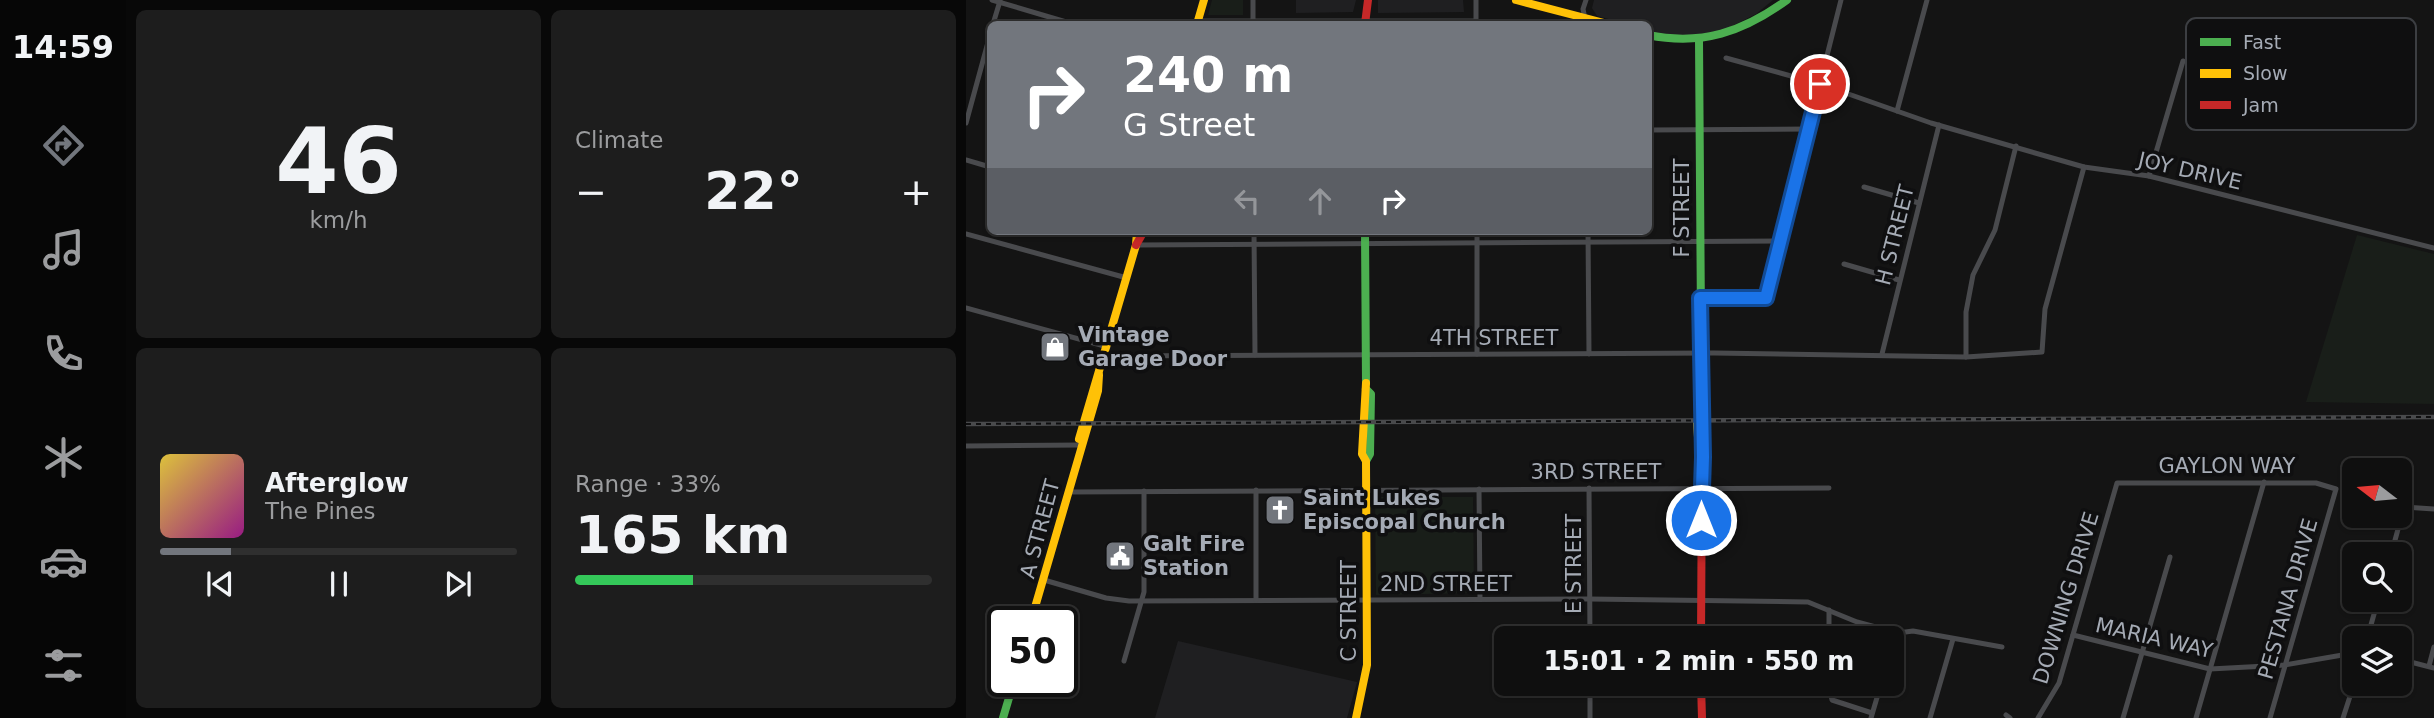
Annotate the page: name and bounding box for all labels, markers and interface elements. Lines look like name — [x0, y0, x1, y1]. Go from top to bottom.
legend — [2186, 18, 2416, 130]
text: 14:59 — [12, 28, 114, 66]
text: Fast — [2243, 31, 2281, 53]
text: 240 m — [1123, 47, 1293, 104]
icon: right — [1008, 49, 1099, 140]
pin — [1790, 54, 1850, 114]
text: Slow — [2243, 62, 2288, 84]
icon: arrive — [1801, 65, 1839, 103]
text: Jam — [2242, 94, 2279, 116]
text: G Street — [1123, 106, 1255, 144]
text: 46 — [275, 109, 402, 214]
icon: directions — [39, 121, 88, 170]
text: Climate — [575, 127, 664, 153]
street label: JOY DRIVE — [2134, 147, 2244, 195]
street label: F STREET — [1670, 158, 1694, 257]
text: 22° — [704, 161, 803, 221]
text: − — [575, 170, 607, 214]
text: + — [900, 170, 932, 214]
icon: left — [1228, 182, 1266, 220]
icon: ahead — [1301, 182, 1339, 220]
icon: right — [1374, 182, 1412, 220]
street label: H STREET — [1871, 182, 1919, 288]
text: km/h — [309, 207, 368, 233]
icon: music — [39, 225, 88, 274]
place label: Vintage Garage Door — [1078, 323, 1228, 371]
street label: 4TH STREET — [1430, 326, 1559, 350]
icon: phone — [39, 329, 88, 378]
shop icon: Vintage Garage Door — [1038, 330, 1072, 364]
icon: climate — [39, 433, 88, 482]
street label: GAYLON WAY — [2159, 454, 2296, 478]
north arrow — [2342, 458, 2412, 528]
map controls — [2342, 458, 2412, 696]
street label: 3RD STREET — [1531, 460, 1662, 484]
text: Afterglow — [265, 468, 409, 498]
text: Range · 33% — [575, 471, 721, 497]
street label: A STREET — [1015, 477, 1065, 581]
position arrow — [1664, 483, 1738, 557]
place label: Saint Lukes Episcopal Church — [1303, 486, 1506, 534]
church icon: Saint Lukes Episcopal Church — [1263, 493, 1297, 527]
text: The Pines — [265, 498, 376, 524]
text: 165 km — [575, 505, 790, 565]
street label: DOWNING DRIVE — [2028, 509, 2104, 687]
street label: E STREET — [1562, 514, 1586, 614]
street label: PESTANA DRIVE — [2254, 516, 2322, 682]
place label: Galt Fire Station — [1143, 532, 1245, 580]
icon: car — [39, 537, 88, 586]
public building icon: Galt Fire Station — [1103, 539, 1137, 573]
button: search — [2342, 542, 2412, 612]
street label: C STREET — [1337, 560, 1361, 662]
icon: previous — [201, 565, 239, 603]
icon: pause — [320, 565, 358, 603]
icon: next — [439, 565, 477, 603]
street label: 2ND STREET — [1380, 572, 1512, 596]
speed limit sign: 50 — [987, 606, 1078, 697]
street label: MARIA WAY — [2093, 613, 2215, 663]
button: layers — [2342, 626, 2412, 696]
icon: filters — [39, 641, 88, 690]
text: 15:01 · 2 min · 550 m — [1544, 646, 1854, 676]

